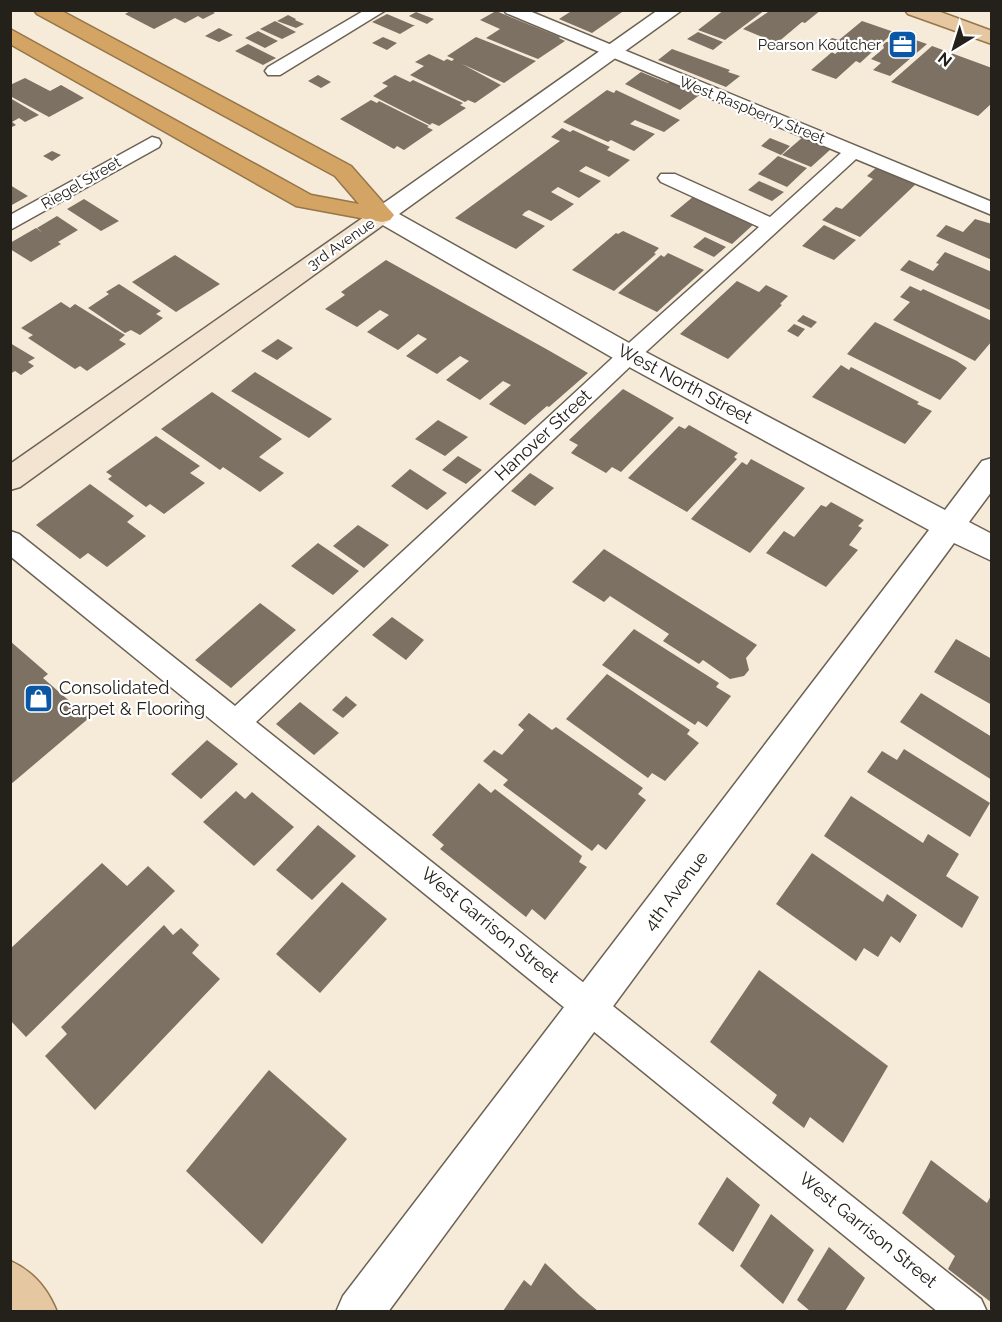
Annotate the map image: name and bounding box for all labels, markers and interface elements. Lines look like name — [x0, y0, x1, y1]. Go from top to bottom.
north arrow — [924, 18, 984, 78]
office icon: Pearson Koutcher — [886, 29, 918, 61]
place label: Pearson Koutcher — [758, 36, 882, 54]
text: N — [934, 48, 956, 71]
street label: West Raspberry Street — [676, 72, 828, 148]
street label: Riegel Street — [38, 153, 124, 213]
street label: 3rd Avenue — [304, 214, 378, 274]
street label: West North Street — [614, 339, 756, 428]
street label: Hanover Street — [490, 385, 595, 485]
place label: Consolidated Carpet & Flooring — [59, 677, 205, 719]
shop icon: Consolidated Carpet & Flooring — [22, 682, 54, 714]
street label: 4th Avenue — [639, 847, 712, 934]
street label: West Garrison Street — [417, 863, 563, 987]
street label: West Garrison Street — [795, 1168, 941, 1292]

